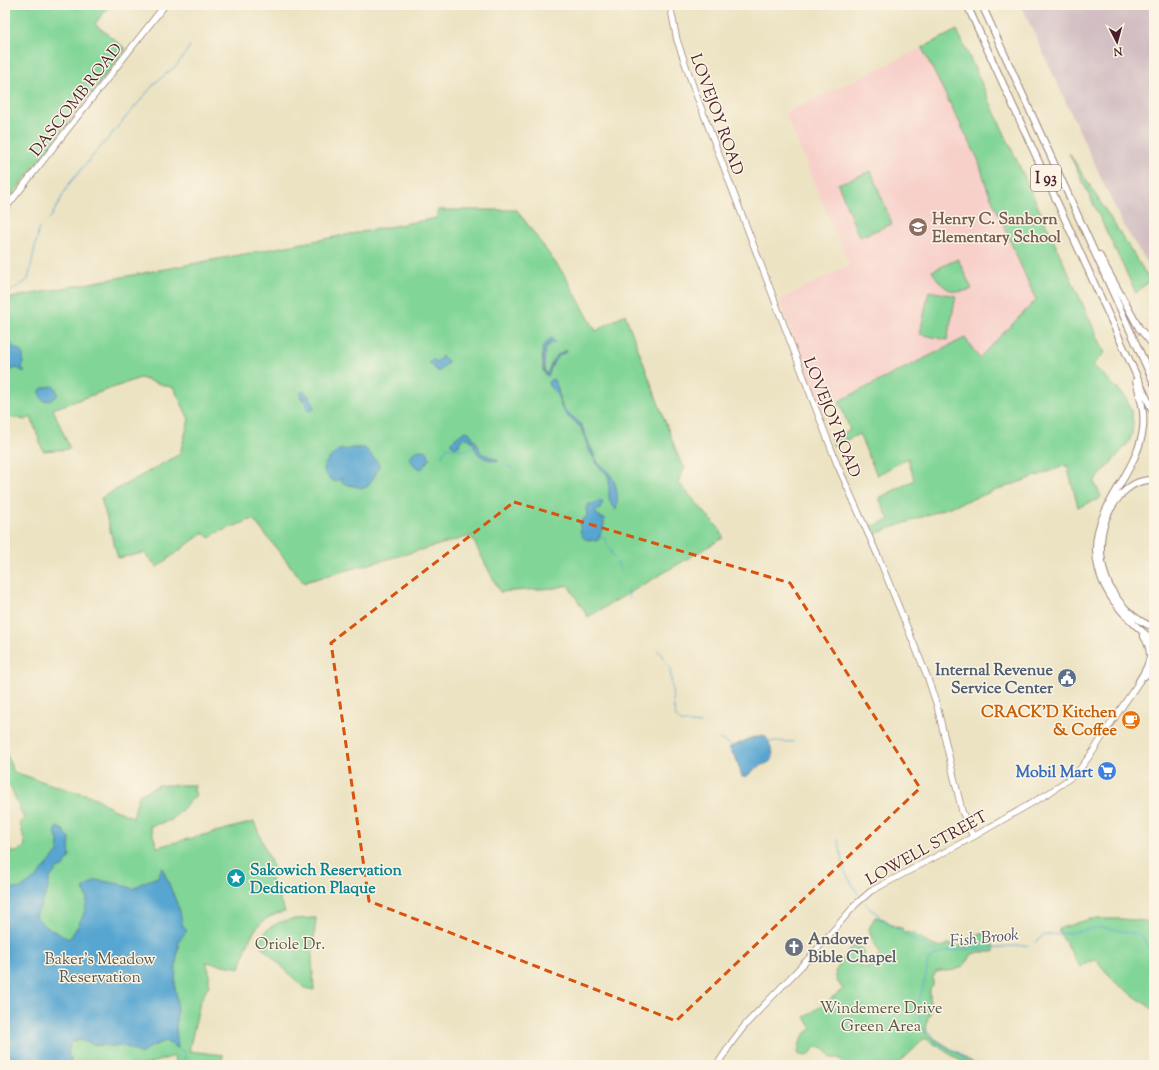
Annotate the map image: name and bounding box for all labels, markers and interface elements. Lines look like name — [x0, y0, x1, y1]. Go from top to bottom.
north arrow — [1097, 22, 1137, 62]
street label: DASCOMB ROAD — [25, 39, 129, 162]
text: N — [1113, 42, 1124, 59]
street label: LOVEJOY ROAD — [683, 51, 748, 179]
road number: I 93 — [1031, 165, 1061, 191]
place label: Henry C. Sanborn Elementary School — [932, 209, 1062, 250]
school or university icon: Henry C. Sanborn Elementary School — [907, 216, 929, 238]
street label: LOVEJOY ROAD — [796, 354, 865, 481]
place label: Internal Revenue Service Center — [935, 660, 1054, 701]
public building icon: Internal Revenue Service Center — [1056, 667, 1078, 689]
place label: CRACK'D Kitchen & Coffee — [981, 702, 1118, 743]
cafe icon: CRACK'D Kitchen & Coffee — [1120, 709, 1142, 731]
supermarket icon: Mobil Mart — [1096, 760, 1118, 782]
place label: Mobil Mart — [1015, 762, 1094, 785]
street label: LOWELL STREET — [862, 806, 992, 892]
place label: Sakowich Reservation Dedication Plaque — [250, 860, 402, 901]
place icon: Sakowich Reservation Dedication Plaque — [225, 867, 247, 889]
water label: Fish Brook — [948, 923, 1020, 955]
place label: Andover Bible Chapel — [808, 929, 897, 970]
park label: Oriole Dr. — [255, 934, 325, 957]
church icon: Andover Bible Chapel — [783, 936, 805, 958]
park label: Baker's Meadow Reservation — [45, 949, 156, 990]
park label: Windemere Drive Green Area — [820, 998, 942, 1039]

